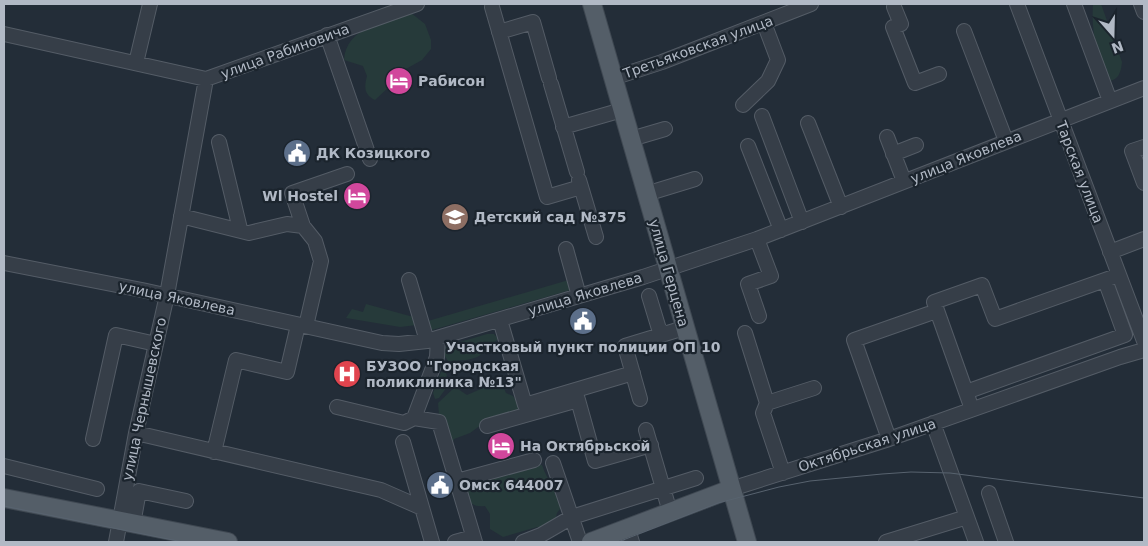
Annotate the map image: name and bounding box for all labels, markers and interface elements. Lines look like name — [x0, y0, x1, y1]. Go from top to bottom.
north arrow — [1088, 10, 1138, 60]
street label: Третьяковская улица — [620, 12, 775, 82]
street label: улица Рабиновича — [219, 20, 351, 82]
text: N — [1109, 38, 1126, 57]
hotel icon: Рабисон — [384, 66, 414, 96]
place label: Рабисон — [418, 73, 485, 89]
street label: Тарская улица — [1053, 118, 1107, 225]
street label: улица Яковлева — [908, 127, 1024, 187]
public building icon: ДК Козицкого — [282, 138, 312, 168]
place label: ДК Козицкого — [316, 145, 431, 161]
hotel icon: Wl Hostel — [342, 181, 372, 211]
place label: Wl Hostel — [262, 188, 338, 204]
school or university icon: Детский сад №375 — [440, 202, 470, 232]
place label: Детский сад №375 — [474, 209, 626, 225]
street label: улица Герцена — [646, 218, 692, 328]
street label: улица Яковлева — [526, 269, 644, 319]
street label: улица Яковлева — [117, 278, 237, 318]
public building icon: Участковый пункт полиции ОП 10 — [568, 306, 598, 336]
street label: улица Чернышевского — [119, 316, 169, 482]
place label: Участковый пункт полиции ОП 10 — [446, 339, 721, 355]
place label: БУЗОО "Городская поликлиника №13" — [366, 358, 522, 390]
hospital icon: БУЗОО "Городская поликлиника №13" — [332, 359, 362, 389]
street label: Октябрьская улица — [796, 415, 938, 475]
hotel icon: На Октябрьской — [486, 431, 516, 461]
place label: На Октябрьской — [520, 438, 650, 454]
public building icon: Омск 644007 — [425, 470, 455, 500]
place label: Омск 644007 — [459, 477, 563, 493]

